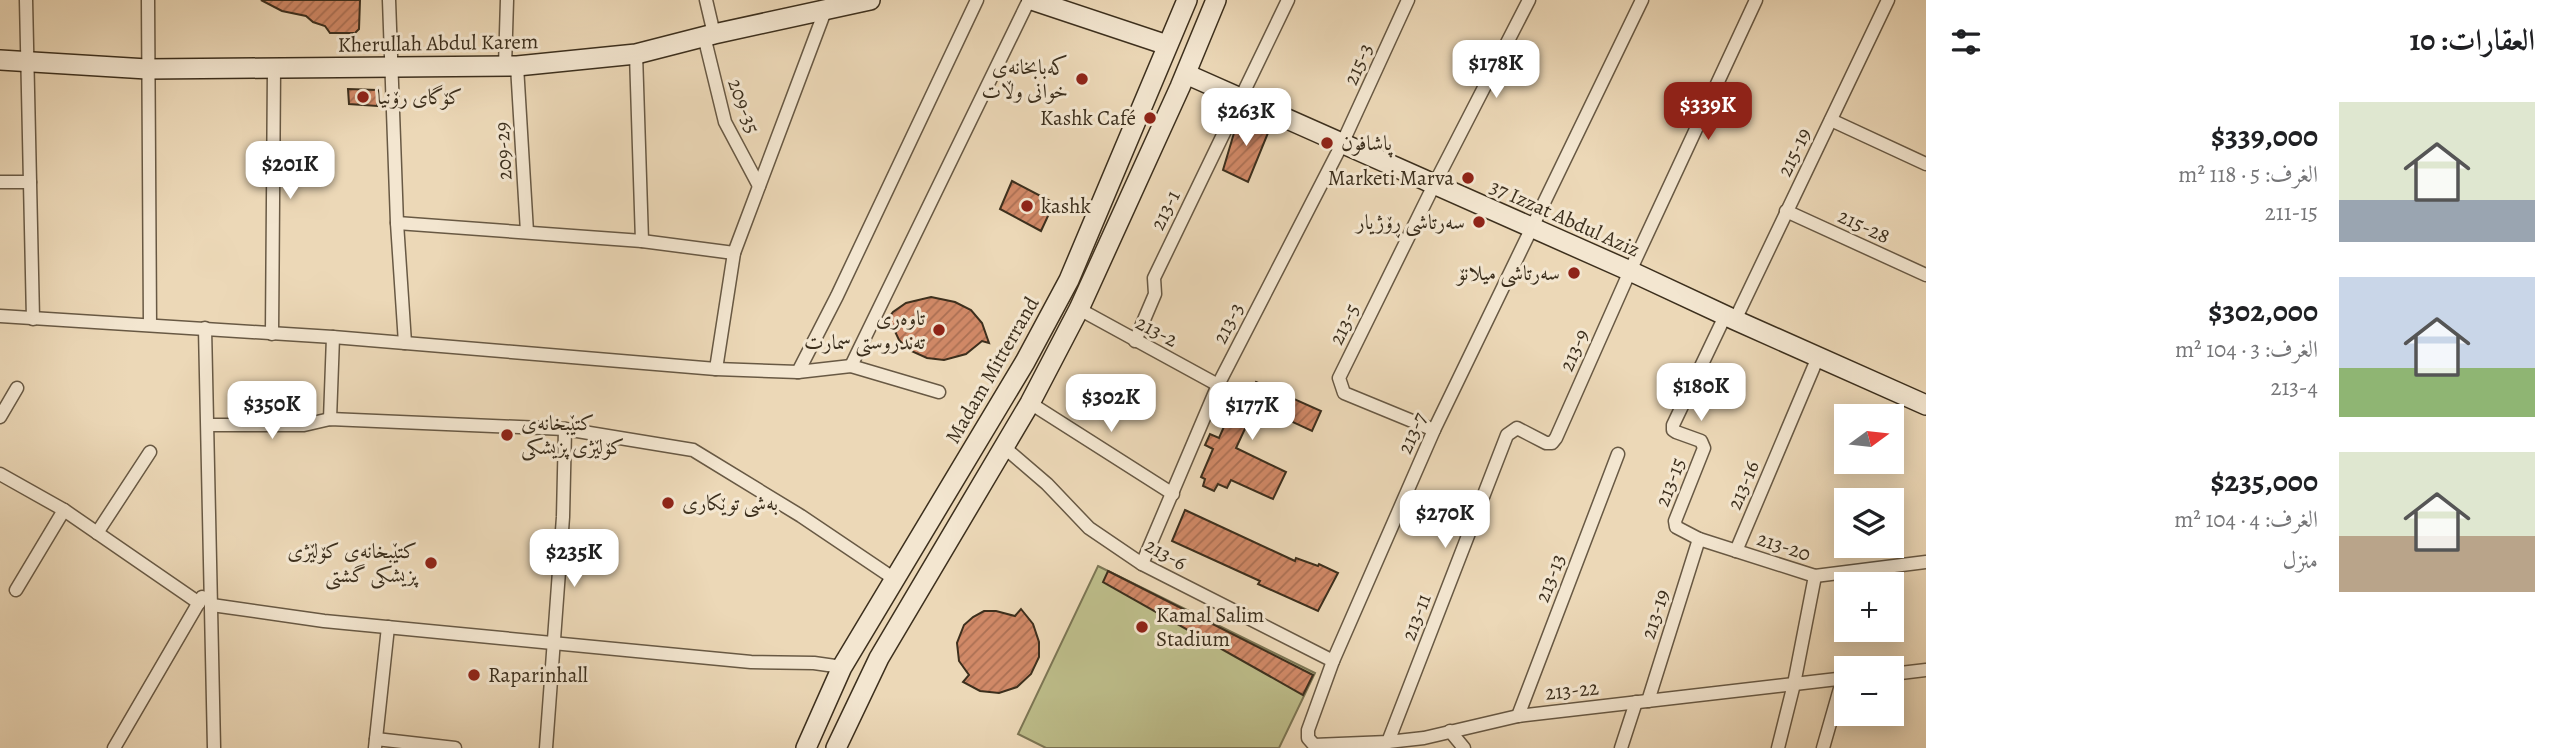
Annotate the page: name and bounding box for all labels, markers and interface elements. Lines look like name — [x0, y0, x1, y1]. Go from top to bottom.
text: العقارات: 10 — [2410, 20, 2535, 60]
icon: filters — [1947, 23, 1985, 61]
street label: Kherullah Abdul Karem — [338, 27, 538, 59]
street label: 215-3 — [1336, 39, 1380, 89]
pin: $178K — [1447, 41, 1545, 100]
text: $178K — [1469, 47, 1523, 78]
place label: کەبابخانەی خوانی وڵات — [982, 53, 1068, 105]
marker: کەبابخانەی خوانی وڵات — [1074, 71, 1090, 87]
street label: 209-35 — [721, 75, 767, 137]
pin: $339K — [1659, 82, 1757, 142]
place label: کۆگای رۆنیا — [377, 83, 462, 111]
pin: $263K — [1197, 88, 1295, 148]
marker: کۆگای رۆنیا — [355, 89, 371, 105]
text: $339K — [1680, 89, 1736, 120]
text: $263K — [1217, 95, 1275, 126]
place label: Kashk Café — [1040, 104, 1136, 132]
marker: Kashk Café — [1142, 110, 1158, 126]
text: $339,000 — [2211, 116, 2318, 156]
street label: 209-29 — [487, 121, 519, 181]
street label: 215-19 — [1770, 123, 1818, 181]
place label: پاشافون — [1341, 129, 1393, 158]
icon: home — [2395, 130, 2479, 214]
marker: پاشافون — [1319, 135, 1335, 151]
pin: $201K — [241, 142, 339, 201]
text: $201K — [262, 148, 318, 179]
text: الغرف: 5 · 118 m² — [2178, 159, 2318, 190]
place label: Marketi Marva — [1328, 164, 1454, 192]
marker: Marketi Marva — [1460, 170, 1476, 186]
street label: 37 Izzat Abdul Aziz — [1486, 172, 1644, 264]
street label: 213-1 — [1143, 185, 1187, 235]
place label: kashk — [1041, 192, 1091, 220]
text: 211-15 — [2265, 197, 2318, 228]
marker: kashk — [1019, 198, 1035, 214]
street label: 215-28 — [1833, 202, 1895, 250]
place label: سەرتاشی ڕۆژیار — [1354, 208, 1465, 239]
marker: سەرتاشی ڕۆژیار — [1471, 214, 1487, 230]
place label: سەرتاشی میلانۆ — [1455, 259, 1560, 288]
marker: سەرتاشی میلانۆ — [1566, 265, 1582, 281]
street label: Madam Mitterrand — [939, 291, 1046, 449]
text: $302,000 — [2208, 291, 2318, 331]
street label: 213-3 — [1206, 298, 1250, 348]
street label: 213-5 — [1322, 299, 1366, 349]
place label: تاوەری تەندروستی سمارت — [804, 304, 926, 357]
icon: home — [2395, 305, 2479, 389]
street label: 213-2 — [1131, 308, 1183, 354]
marker: تاوەری تەندروستی سمارت — [931, 322, 947, 338]
street label: 213-9 — [1552, 324, 1596, 376]
text: الغرف: 3 · 104 m² — [2175, 334, 2318, 365]
pin: $180K — [1652, 364, 1750, 423]
text: $180K — [1673, 370, 1729, 401]
text: 213-4 — [2270, 372, 2318, 403]
pin: $302K — [1062, 374, 1160, 434]
text: $302K — [1082, 381, 1140, 412]
pin: $350K — [223, 382, 321, 441]
pin: $177K — [1203, 382, 1301, 442]
text: $350K — [243, 388, 301, 419]
text: $177K — [1225, 389, 1279, 420]
north arrow — [1834, 404, 1904, 474]
map controls — [1834, 404, 1904, 726]
street label: 213-7 — [1391, 408, 1434, 458]
place label: كتێبخانە‌ی كۆلێژی پزیشكی — [521, 409, 624, 461]
marker: كتێبخانە‌ی كۆلێژی پزیشكی — [499, 427, 515, 443]
street label: 213-15 — [1648, 454, 1692, 510]
street label: 213-16 — [1720, 456, 1766, 514]
text: $235,000 — [2210, 461, 2318, 501]
icon: home — [2395, 480, 2479, 564]
button: layers — [1834, 488, 1904, 558]
place label: بە‌شی توێكاری — [682, 489, 778, 518]
pin: $270K — [1396, 490, 1494, 550]
marker: بە‌شی توێكاری — [660, 495, 676, 511]
text: $270K — [1416, 497, 1474, 528]
text: الغرف: 4 · 104 m² — [2174, 504, 2318, 535]
street label: 213-20 — [1753, 524, 1815, 568]
pin: $235K — [525, 530, 623, 589]
street label: 213-6 — [1140, 531, 1192, 577]
text: $235K — [546, 536, 602, 567]
place label: کتێبخانەی کۆلێژی پزیشکی گشتی — [287, 537, 419, 590]
text: منزل — [2283, 545, 2318, 576]
street label: 213-13 — [1528, 550, 1572, 606]
marker: کتێبخانەی کۆلێژی پزیشکی گشتی — [423, 555, 439, 571]
button: + — [1834, 572, 1904, 642]
street label: 213-19 — [1634, 586, 1676, 642]
street label: 213-11 — [1394, 589, 1438, 645]
place label: Kamal Salim Stadium — [1156, 601, 1264, 653]
marker: Kamal Salim Stadium — [1134, 619, 1150, 635]
button: − — [1834, 656, 1904, 726]
place label: Raparinhall — [488, 661, 588, 689]
marker: Raparinhall — [466, 667, 482, 683]
street label: 213-22 — [1544, 673, 1600, 707]

